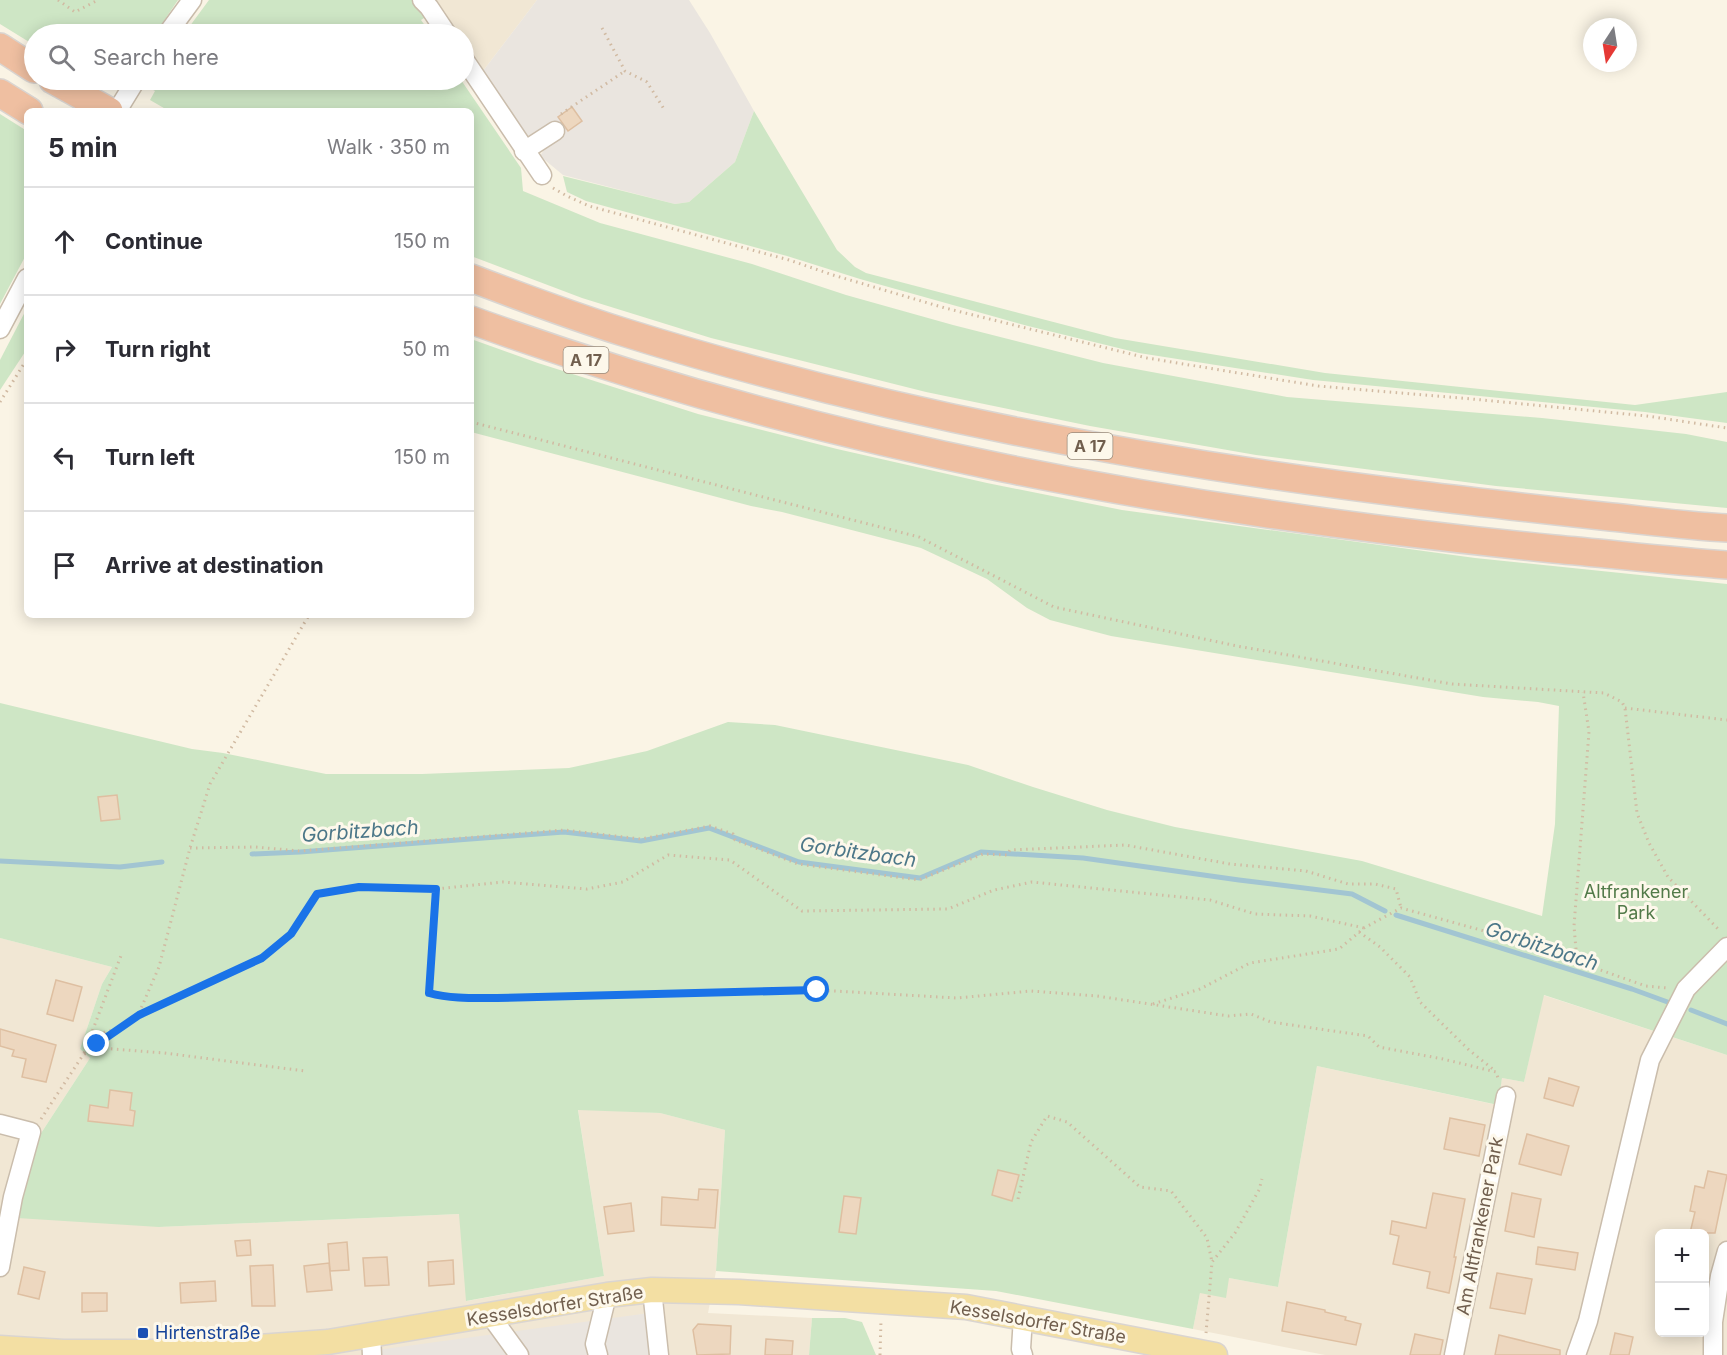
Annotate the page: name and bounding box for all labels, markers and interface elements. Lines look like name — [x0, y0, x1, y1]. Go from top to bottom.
north arrow — [1583, 18, 1637, 72]
search box — [24, 24, 474, 90]
icon: search — [45, 41, 78, 74]
text: Search here — [93, 44, 219, 70]
text: 5 min — [48, 132, 118, 163]
text: Walk · 350 m — [327, 135, 450, 159]
icon: ahead — [48, 225, 81, 258]
text: Continue — [105, 228, 203, 254]
text: 150 m — [394, 229, 450, 253]
icon: right — [48, 333, 81, 366]
text: Turn right — [105, 336, 211, 362]
text: 50 m — [402, 337, 450, 361]
road number: A 17 — [564, 347, 608, 373]
road number: A 17 — [1068, 433, 1112, 459]
icon: left — [48, 441, 81, 474]
text: Turn left — [105, 444, 195, 470]
text: 150 m — [394, 445, 450, 469]
icon: arrive — [48, 549, 81, 582]
text: Arrive at destination — [105, 552, 324, 578]
water label: Gorbitzbach — [301, 815, 419, 847]
water label: Gorbitzbach — [798, 832, 918, 872]
park label: Altfrankener Park — [1584, 881, 1688, 923]
water label: Gorbitzbach — [1483, 916, 1601, 976]
route start — [803, 976, 829, 1002]
route end — [83, 1030, 109, 1056]
street label: Am Altfrankener Park — [1452, 1135, 1507, 1317]
map controls — [1655, 1229, 1709, 1337]
button: + — [1655, 1229, 1709, 1283]
street label: Kesselsdorfer Straße — [465, 1281, 645, 1330]
button: − — [1655, 1283, 1709, 1337]
street label: Kesselsdorfer Straße — [948, 1296, 1128, 1347]
place label: Hirtenstraße — [155, 1322, 261, 1343]
marker: Hirtenstraße — [136, 1326, 150, 1340]

